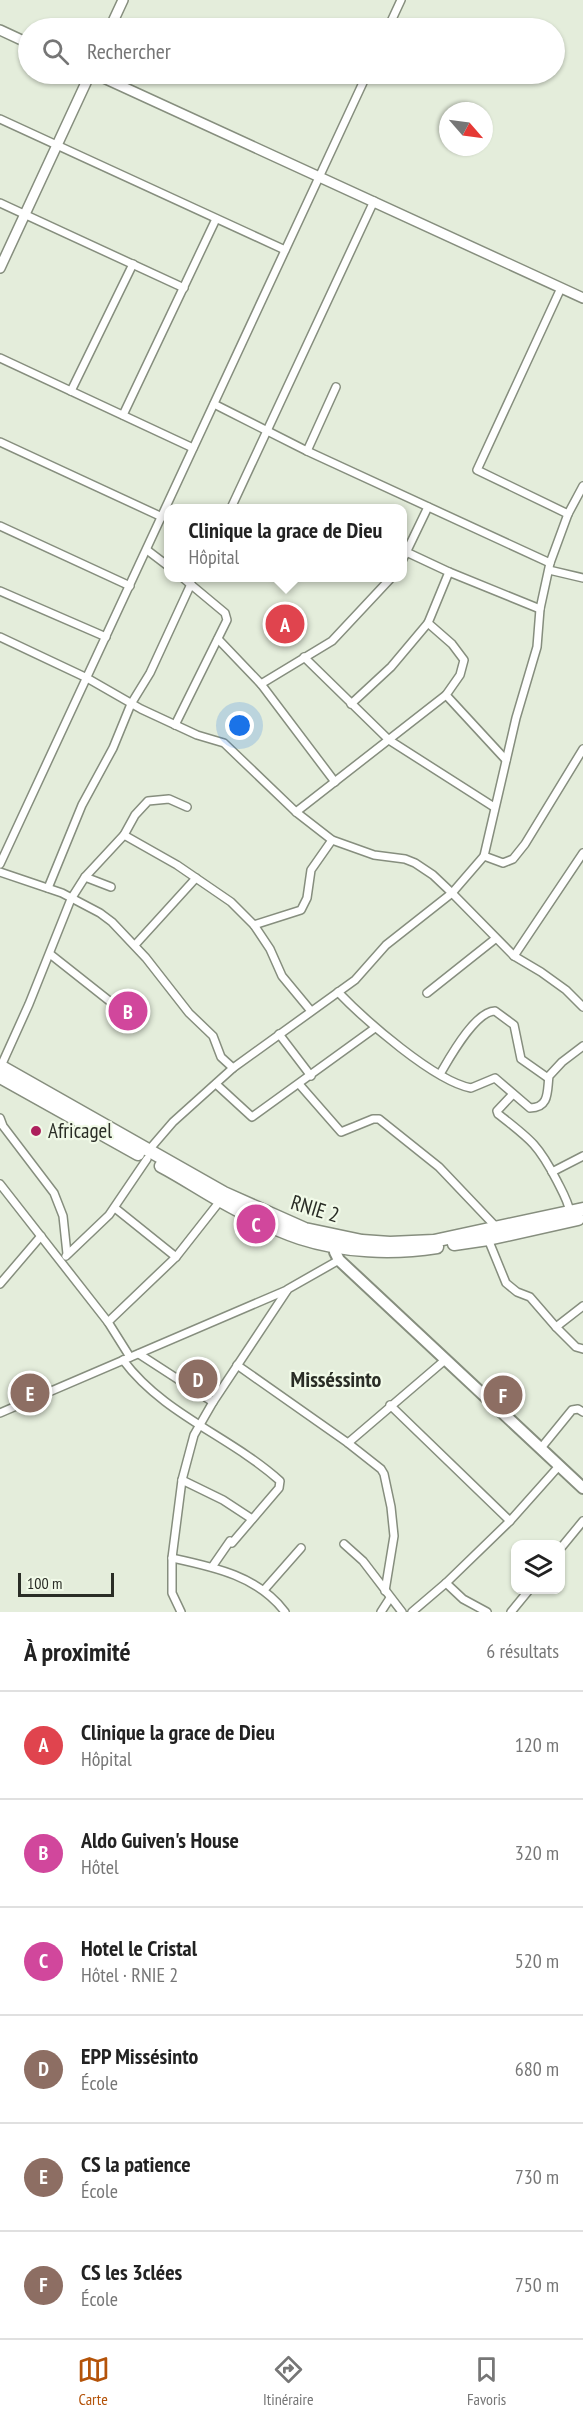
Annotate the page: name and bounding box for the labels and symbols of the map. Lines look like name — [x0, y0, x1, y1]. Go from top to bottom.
north arrow — [439, 102, 493, 156]
pin: A — [266, 602, 304, 646]
your location — [225, 711, 254, 740]
pin: B — [108, 988, 148, 1034]
place label: Africagel — [48, 1117, 112, 1144]
marker: Africagel — [29, 1124, 43, 1138]
street label: RNIE 2 — [288, 1188, 343, 1229]
pin: C — [236, 1202, 276, 1246]
pin: D — [178, 1356, 218, 1402]
district label: Misséssinto — [291, 1365, 382, 1393]
pin: E — [10, 1370, 50, 1416]
pin: F — [484, 1372, 522, 1418]
scale bar — [18, 1570, 114, 1598]

